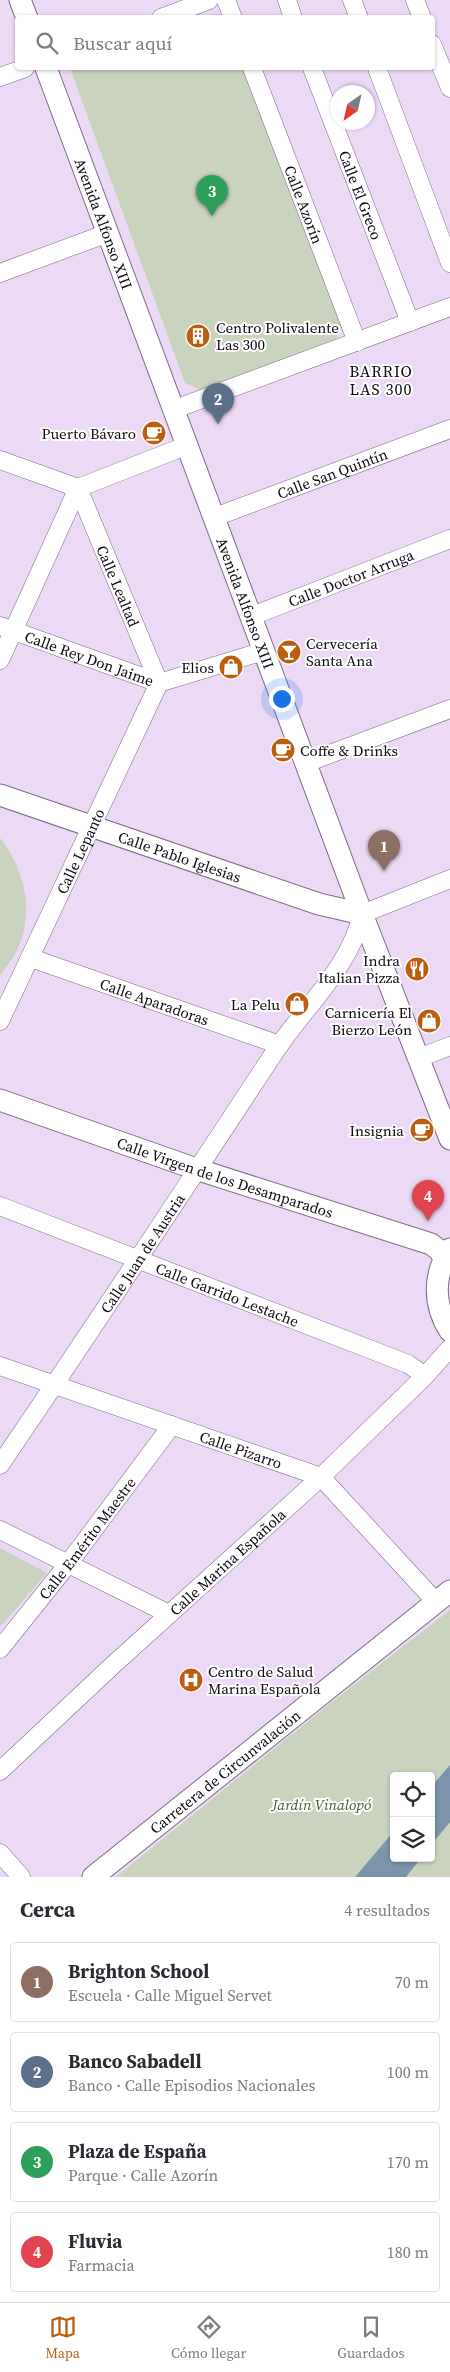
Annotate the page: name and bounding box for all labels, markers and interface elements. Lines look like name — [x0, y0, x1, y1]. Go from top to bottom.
search box — [15, 15, 435, 70]
icon: search — [33, 29, 61, 57]
text: Buscar aquí — [73, 30, 172, 56]
north arrow — [330, 85, 375, 130]
street label: Calle El Greco — [334, 147, 388, 242]
street label: Avenida Alfonso XIII — [70, 155, 138, 292]
street label: Calle Azorín — [280, 162, 329, 246]
pin: 3 — [196, 175, 228, 216]
place label: Centro Polivalente Las 300 — [216, 317, 339, 355]
building icon: Centro Polivalente Las 300 — [185, 323, 211, 349]
district label: BARRIO LAS 300 — [349, 360, 413, 400]
pin: 2 — [202, 383, 234, 424]
cafe icon: Puerto Bávaro — [141, 420, 167, 446]
place label: Puerto Bávaro — [42, 423, 136, 444]
street label: Calle San Quintín — [274, 443, 390, 503]
street label: Avenida Alfonso XIII — [212, 534, 280, 672]
street label: Calle Lealtad — [91, 542, 145, 630]
street label: Calle Doctor Arruga — [285, 544, 417, 611]
street label: Calle Rey Don Jaime — [22, 625, 157, 691]
place label: Cervecería Santa Ana — [306, 633, 378, 671]
bar icon: Cervecería Santa Ana — [276, 639, 302, 665]
shop icon: Elios — [218, 654, 244, 680]
place label: Elios — [181, 657, 214, 678]
your location — [269, 686, 295, 712]
cafe icon: Coffe & Drinks — [270, 737, 296, 763]
place label: Coffe & Drinks — [300, 740, 398, 761]
street label: Calle Lepanto — [51, 805, 109, 897]
street label: Calle Pablo Iglesias — [116, 826, 244, 887]
pin: 1 — [368, 830, 400, 871]
place label: Indra Italian Pizza — [318, 950, 400, 988]
restaurant icon: Indra Italian Pizza — [404, 956, 430, 982]
street label: Calle Aparadoras — [97, 972, 212, 1030]
shop icon: La Pelu — [284, 991, 310, 1017]
place label: La Pelu — [231, 994, 280, 1015]
place label: Carnicería El Bierzo León — [325, 1002, 413, 1040]
shop icon: Carnicería El Bierzo León — [416, 1008, 442, 1034]
cafe icon: Insignia — [409, 1117, 435, 1143]
place label: Insignia — [349, 1120, 404, 1141]
street label: Calle Virgen de los Desamparados — [114, 1131, 336, 1223]
pin: 4 — [412, 1180, 444, 1221]
street label: Calle Juan de Austria — [95, 1189, 189, 1317]
street label: Calle Garrido Lestache — [153, 1257, 303, 1331]
street label: Calle Pizarro — [197, 1425, 285, 1473]
street label: Calle Emérito Maestre — [33, 1472, 140, 1604]
street label: Calle Marina Española — [165, 1503, 290, 1620]
place label: Centro de Salud Marina Española — [208, 1661, 321, 1699]
hospital icon: Centro de Salud Marina Española — [178, 1667, 204, 1693]
street label: Carretera de Circunvalación — [145, 1704, 305, 1838]
map controls — [390, 1772, 435, 1862]
button: locate — [390, 1772, 435, 1817]
park label: Jardín Vinalopó — [271, 1794, 371, 1815]
button: layers — [390, 1817, 435, 1862]
text: Cerca — [20, 1895, 75, 1924]
text: 4 resultados — [344, 1899, 430, 1921]
text: Brighton School — [68, 1958, 209, 1984]
text: 1 — [33, 1971, 41, 1993]
text: 70 m — [395, 1971, 429, 1993]
text: Escuela · Calle Miguel Servet — [68, 1984, 272, 2006]
text: Banco Sabadell — [68, 2048, 202, 2074]
text: 2 — [33, 2061, 41, 2083]
text: 100 m — [387, 2061, 429, 2083]
text: Banco · Calle Episodios Nacionales — [68, 2074, 316, 2096]
text: Plaza de España — [68, 2138, 207, 2164]
text: 3 — [33, 2151, 41, 2173]
text: 170 m — [387, 2151, 429, 2173]
text: Parque · Calle Azorín — [68, 2164, 218, 2186]
text: Fluvia — [68, 2228, 122, 2254]
text: 4 — [33, 2241, 41, 2263]
text: 180 m — [387, 2241, 429, 2263]
text: Farmacia — [68, 2254, 135, 2276]
tab: Mapa — [45, 2313, 80, 2363]
tab: Cómo llegar — [171, 2313, 246, 2363]
tab: Guardados — [337, 2313, 405, 2363]

